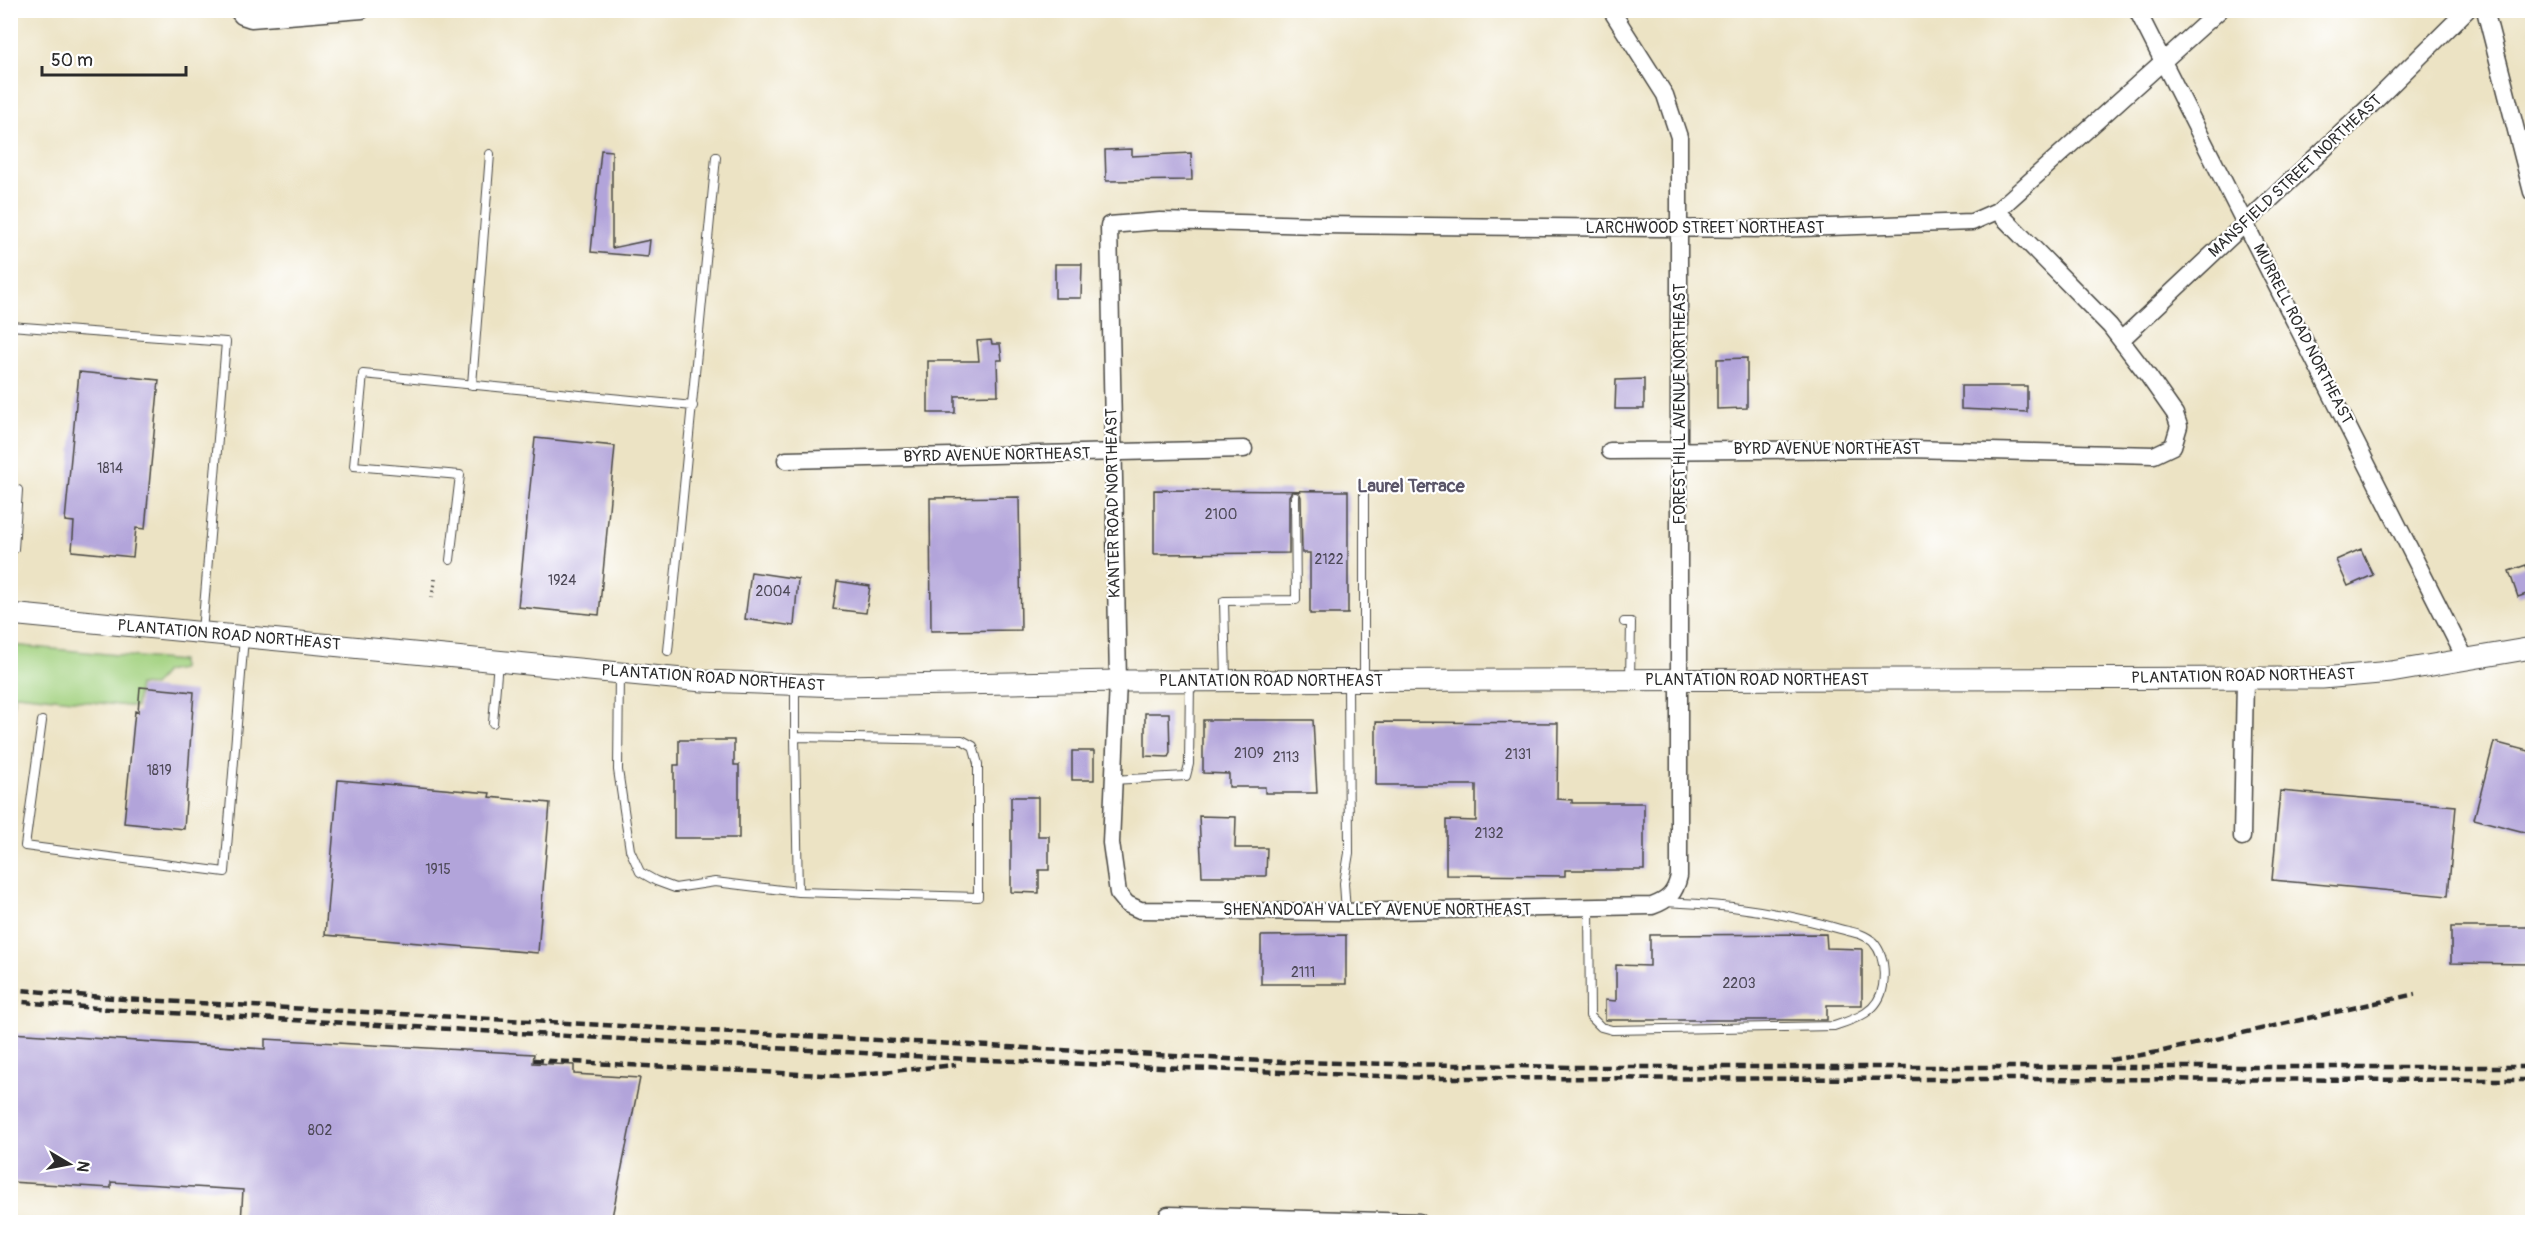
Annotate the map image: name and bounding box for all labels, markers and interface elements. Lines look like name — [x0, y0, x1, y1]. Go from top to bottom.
scale bar — [42, 39, 186, 77]
text: 50 m — [51, 49, 93, 72]
street label: MANSFIELD STREET NORTHEAST — [2204, 90, 2386, 262]
street label: LARCHWOOD STREET NORTHEAST — [1586, 218, 1825, 238]
street label: MURRELL ROAD NORTHEAST — [2249, 240, 2357, 428]
street label: FOREST HILL AVENUE NORTHEAST — [1670, 283, 1690, 525]
street label: KANTER ROAD NORTHEAST — [1101, 408, 1125, 598]
street label: BYRD AVENUE NORTHEAST — [1733, 439, 1921, 459]
street label: BYRD AVENUE NORTHEAST — [903, 443, 1091, 467]
house number: 1814 — [97, 460, 123, 477]
district label: Laurel Terrace — [1357, 475, 1466, 498]
house number: 2100 — [1205, 506, 1237, 523]
house number: 2122 — [1315, 551, 1344, 568]
house number: 1924 — [548, 572, 576, 589]
house number: 2004 — [755, 583, 791, 600]
street label: PLANTATION ROAD NORTHEAST — [117, 615, 342, 655]
street label: PLANTATION ROAD NORTHEAST — [601, 660, 825, 696]
street label: PLANTATION ROAD NORTHEAST — [2131, 664, 2355, 688]
street label: PLANTATION ROAD NORTHEAST — [1645, 670, 1869, 690]
street label: PLANTATION ROAD NORTHEAST — [1159, 671, 1383, 691]
house number: 2109 — [1234, 745, 1264, 762]
house number: 2131 — [1505, 746, 1531, 763]
house number: 2113 — [1273, 749, 1299, 766]
house number: 1819 — [146, 762, 172, 779]
house number: 2132 — [1475, 825, 1504, 842]
house number: 1915 — [425, 861, 451, 878]
street label: SHENANDOAH VALLEY AVENUE NORTHEAST — [1223, 900, 1531, 920]
house number: 2111 — [1291, 964, 1315, 981]
house number: 2203 — [1722, 975, 1756, 992]
house number: 802 — [308, 1122, 332, 1139]
north arrow — [39, 1134, 99, 1194]
text: N — [72, 1159, 94, 1174]

